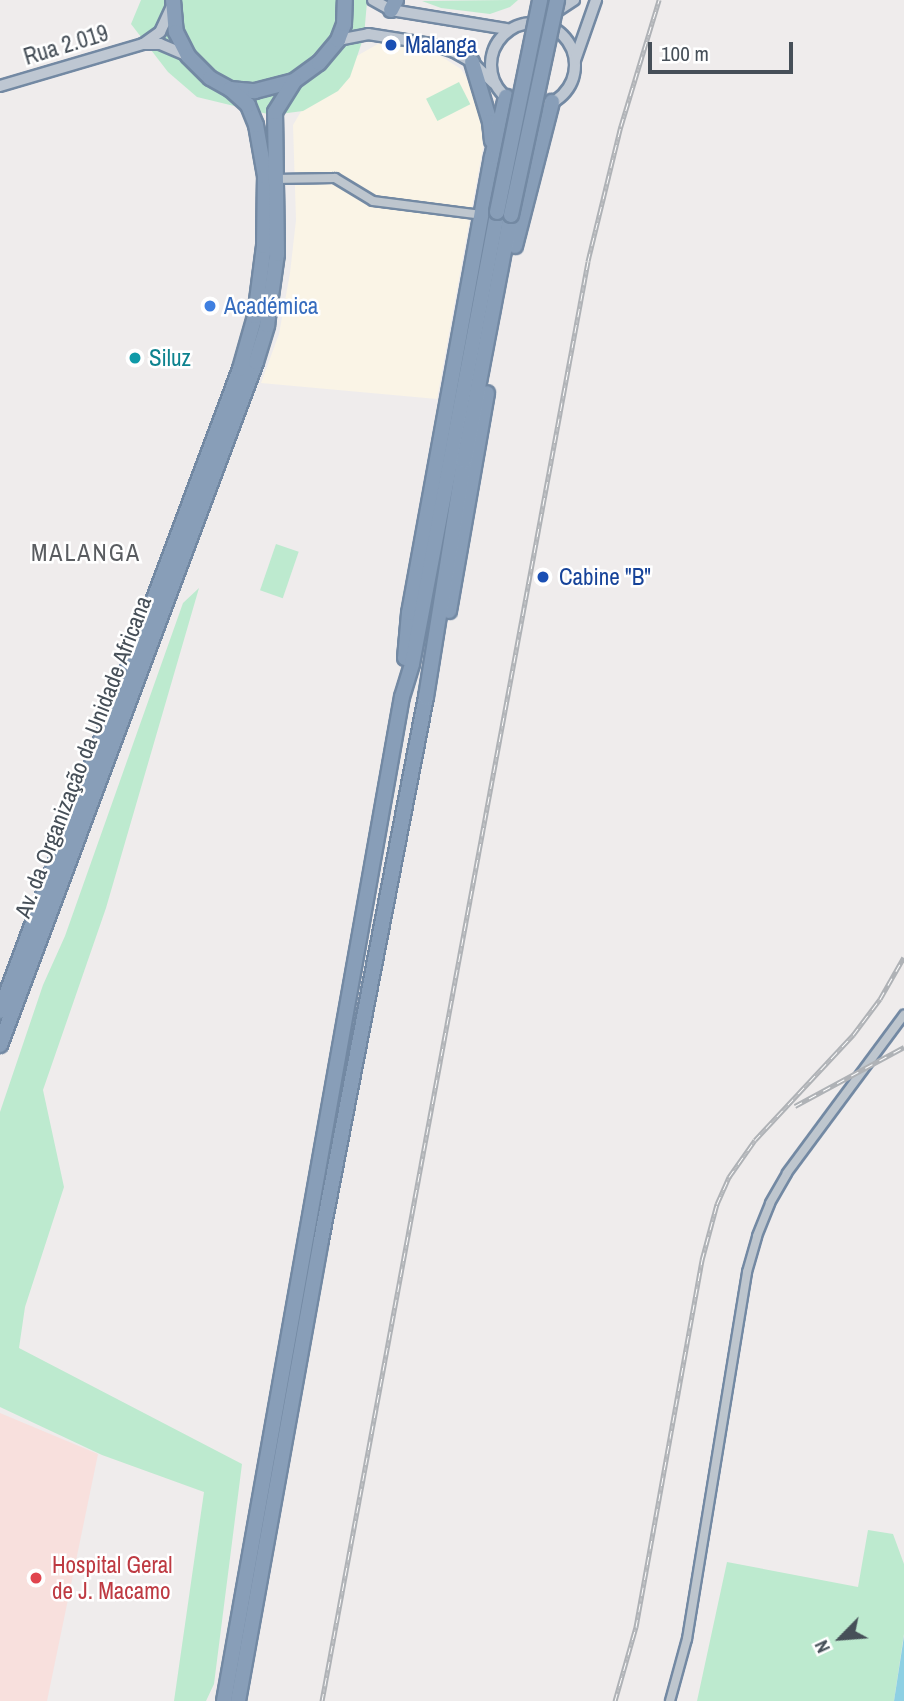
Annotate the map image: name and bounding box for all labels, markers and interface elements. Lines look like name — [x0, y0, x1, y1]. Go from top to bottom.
street label: Rua 2.019 — [20, 19, 112, 71]
scale bar — [652, 28, 797, 72]
place label: Malanga — [405, 31, 477, 59]
marker: Malanga — [383, 37, 399, 53]
text: 100 m — [661, 39, 709, 68]
place label: Académica — [224, 292, 318, 320]
marker: Académica — [202, 298, 218, 314]
place label: Siluz — [149, 344, 191, 372]
marker: Siluz — [127, 350, 143, 366]
district label: MALANGA — [32, 539, 140, 567]
place label: Cabine "B" — [559, 563, 651, 591]
marker: Cabine "B" — [533, 567, 553, 587]
street label: Av. da Organização da Unidade Africana — [9, 592, 157, 922]
place label: Hospital Geral de J. Macamo — [52, 1551, 173, 1605]
marker: Hospital Geral de J. Macamo — [26, 1568, 46, 1588]
north arrow — [806, 1603, 876, 1673]
text: N — [808, 1636, 836, 1657]

